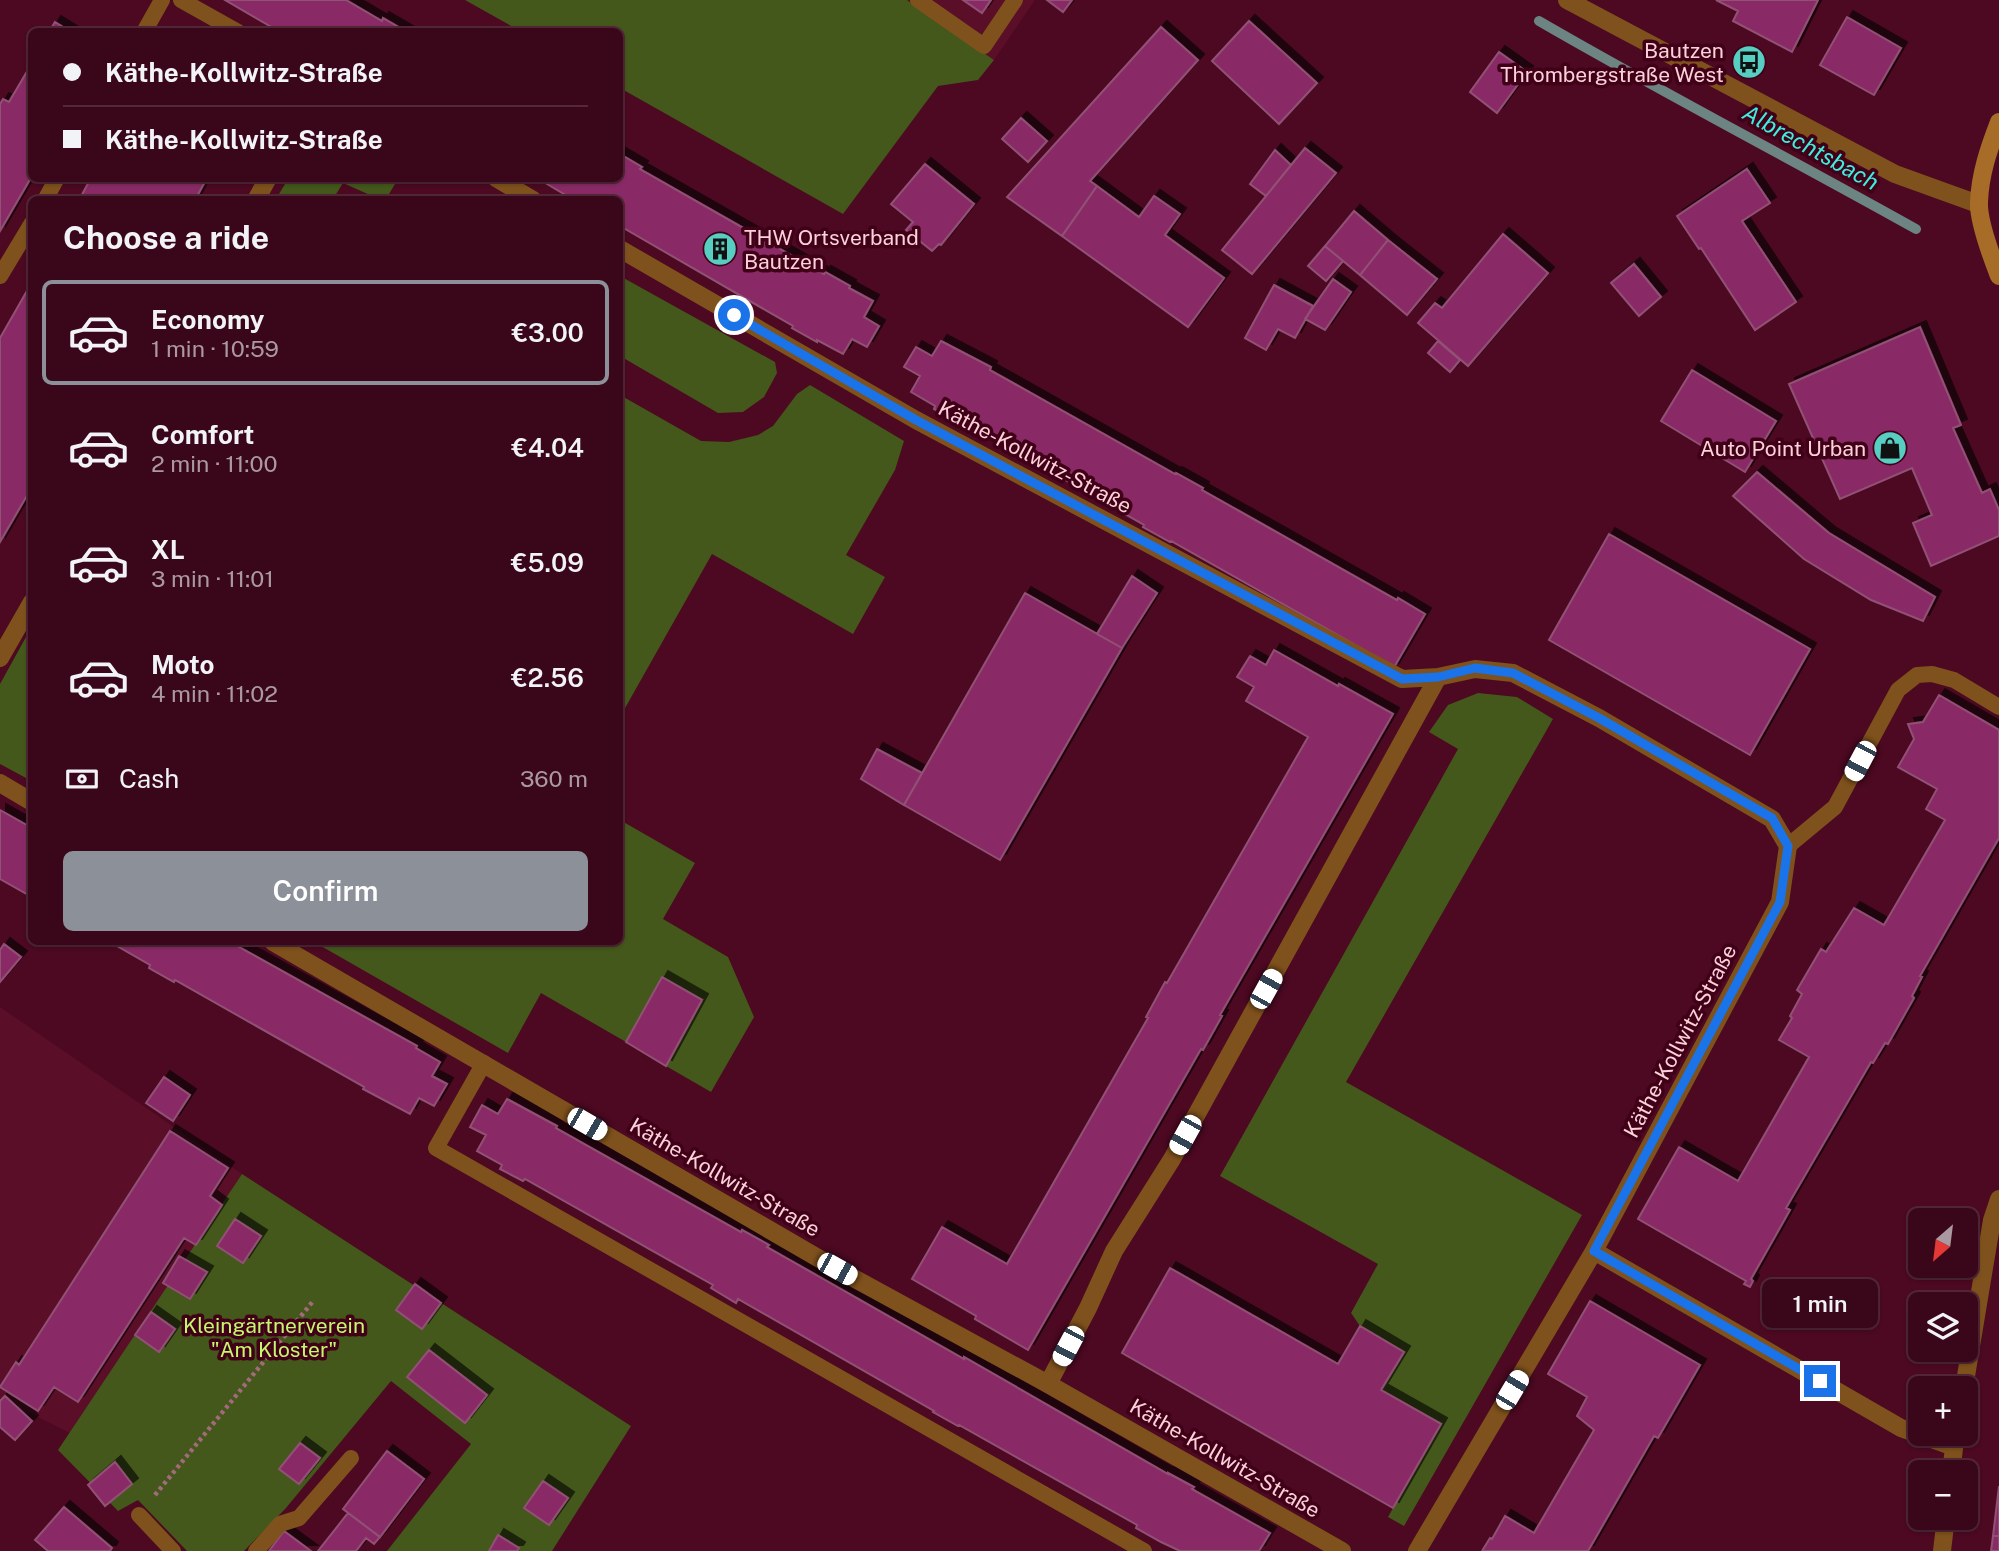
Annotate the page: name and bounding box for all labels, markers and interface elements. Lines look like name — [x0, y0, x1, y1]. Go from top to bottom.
place label: Bautzen Thrombergstraße West — [1500, 38, 1724, 87]
bus stop icon: Bautzen Thrombergstraße West — [1730, 43, 1768, 81]
text: Käthe-Kollwitz-Straße — [105, 57, 383, 88]
water label: Albrechtsbach — [1738, 99, 1884, 195]
text: Käthe-Kollwitz-Straße — [105, 124, 383, 155]
text: Choose a ride — [63, 219, 269, 256]
place label: THW Ortsverband Bautzen — [744, 225, 919, 274]
building icon: THW Ortsverband Bautzen — [701, 230, 739, 268]
route start — [718, 299, 750, 331]
icon: car — [67, 301, 130, 364]
text: Economy — [151, 304, 264, 335]
text: €3.00 — [512, 317, 584, 348]
text: 1 min · 10:59 — [151, 335, 279, 362]
street label: Käthe-Kollwitz-Straße — [934, 395, 1136, 519]
icon: car — [67, 416, 130, 479]
text: Comfort — [151, 419, 254, 450]
shop icon: Auto Point Urban — [1871, 429, 1909, 467]
text: €4.04 — [511, 432, 584, 463]
place label: Auto Point Urban — [1700, 436, 1866, 461]
text: 2 min · 11:00 — [151, 450, 278, 477]
icon: car — [67, 531, 130, 594]
text: XL — [151, 534, 185, 565]
text: €5.09 — [511, 547, 584, 578]
text: 3 min · 11:01 — [151, 565, 274, 592]
icon: car — [67, 646, 130, 709]
text: Moto — [151, 649, 214, 680]
text: €2.56 — [511, 662, 584, 693]
text: 4 min · 11:02 — [151, 680, 278, 707]
car — [1841, 738, 1880, 784]
icon: cash — [63, 760, 101, 798]
text: Cash — [119, 763, 179, 794]
text: 360 m — [520, 765, 588, 792]
button: Confirm — [63, 851, 588, 931]
street label: Käthe-Kollwitz-Straße — [1618, 940, 1742, 1142]
car — [1247, 966, 1286, 1012]
car — [564, 1104, 611, 1144]
street label: Käthe-Kollwitz-Straße — [625, 1112, 825, 1242]
car — [1166, 1112, 1205, 1158]
north arrow — [1908, 1208, 1978, 1278]
map controls — [1908, 1208, 1978, 1530]
car — [814, 1250, 861, 1288]
callout: 1 min — [1762, 1280, 1878, 1328]
text: 1 min — [1793, 1290, 1847, 1317]
button: layers — [1908, 1292, 1978, 1362]
park label: Kleingärtnerverein "Am Kloster" — [183, 1313, 365, 1362]
car — [1049, 1323, 1088, 1369]
route end — [1804, 1365, 1836, 1397]
car — [1493, 1367, 1532, 1413]
button: + — [1908, 1376, 1978, 1446]
street label: Käthe-Kollwitz-Straße — [1125, 1393, 1325, 1523]
button: − — [1908, 1460, 1978, 1530]

